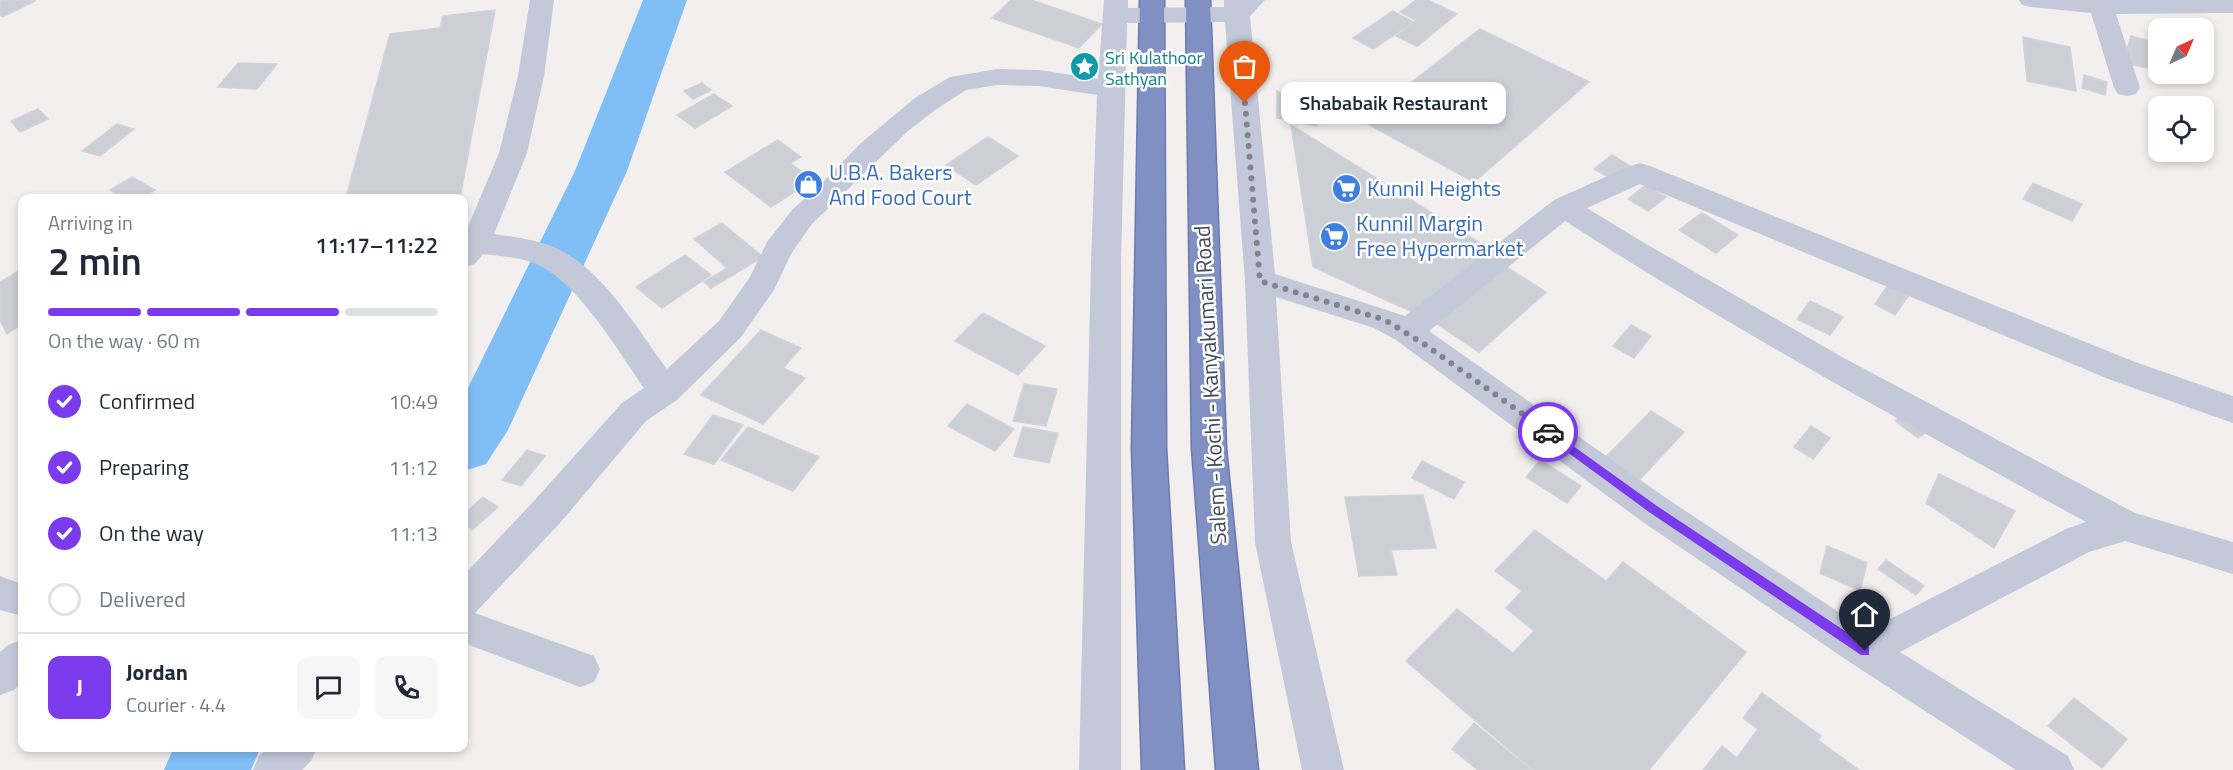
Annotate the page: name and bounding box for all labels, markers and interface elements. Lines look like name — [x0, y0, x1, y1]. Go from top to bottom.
north arrow — [2148, 18, 2214, 84]
map controls — [2148, 18, 2214, 162]
pin — [1219, 41, 1270, 103]
place label: Sri Kulathoor Sathyan — [1105, 44, 1203, 92]
icon: bag — [1228, 50, 1261, 83]
place icon: Sri Kulathoor Sathyan — [1068, 51, 1100, 83]
callout: Shababaik Restaurant — [1281, 82, 1506, 124]
text: Shababaik Restaurant — [1299, 87, 1488, 118]
button: locate — [2148, 96, 2214, 162]
place label: U.B.A. Bakers And Food Court — [829, 155, 972, 214]
shop icon: U.B.A. Bakers And Food Court — [792, 169, 824, 201]
place label: Kunnil Heights — [1367, 171, 1501, 205]
supermarket icon: Kunnil Heights — [1330, 172, 1362, 204]
place label: Kunnil Margin Free Hypermarket — [1356, 206, 1524, 265]
text: Arriving in — [48, 207, 133, 238]
supermarket icon: Kunnil Margin Free Hypermarket — [1319, 220, 1351, 252]
street label: Salem - Kochi - Kanyakumari Road — [1185, 225, 1235, 545]
text: 11:17–11:22 — [315, 228, 438, 262]
text: 2 min — [48, 231, 142, 290]
text: On the way · 60 m — [48, 325, 200, 356]
text: Confirmed — [99, 384, 195, 418]
icon: check — [48, 385, 81, 418]
text: 10:49 — [389, 386, 438, 417]
courier — [1518, 402, 1578, 462]
icon: car — [1532, 416, 1565, 449]
text: Preparing — [99, 450, 189, 484]
icon: check — [48, 451, 81, 484]
text: 11:12 — [389, 452, 438, 483]
text: On the way — [99, 516, 204, 550]
icon: check — [48, 517, 81, 550]
text: 11:13 — [389, 518, 438, 549]
text: Delivered — [99, 582, 186, 616]
pin — [1839, 589, 1890, 651]
icon: home — [1848, 598, 1881, 631]
text: Jordan — [126, 655, 188, 689]
button: chat — [297, 656, 360, 719]
button: phone — [375, 656, 438, 719]
text: J — [76, 670, 83, 704]
text: Courier · 4.4 — [126, 689, 226, 720]

